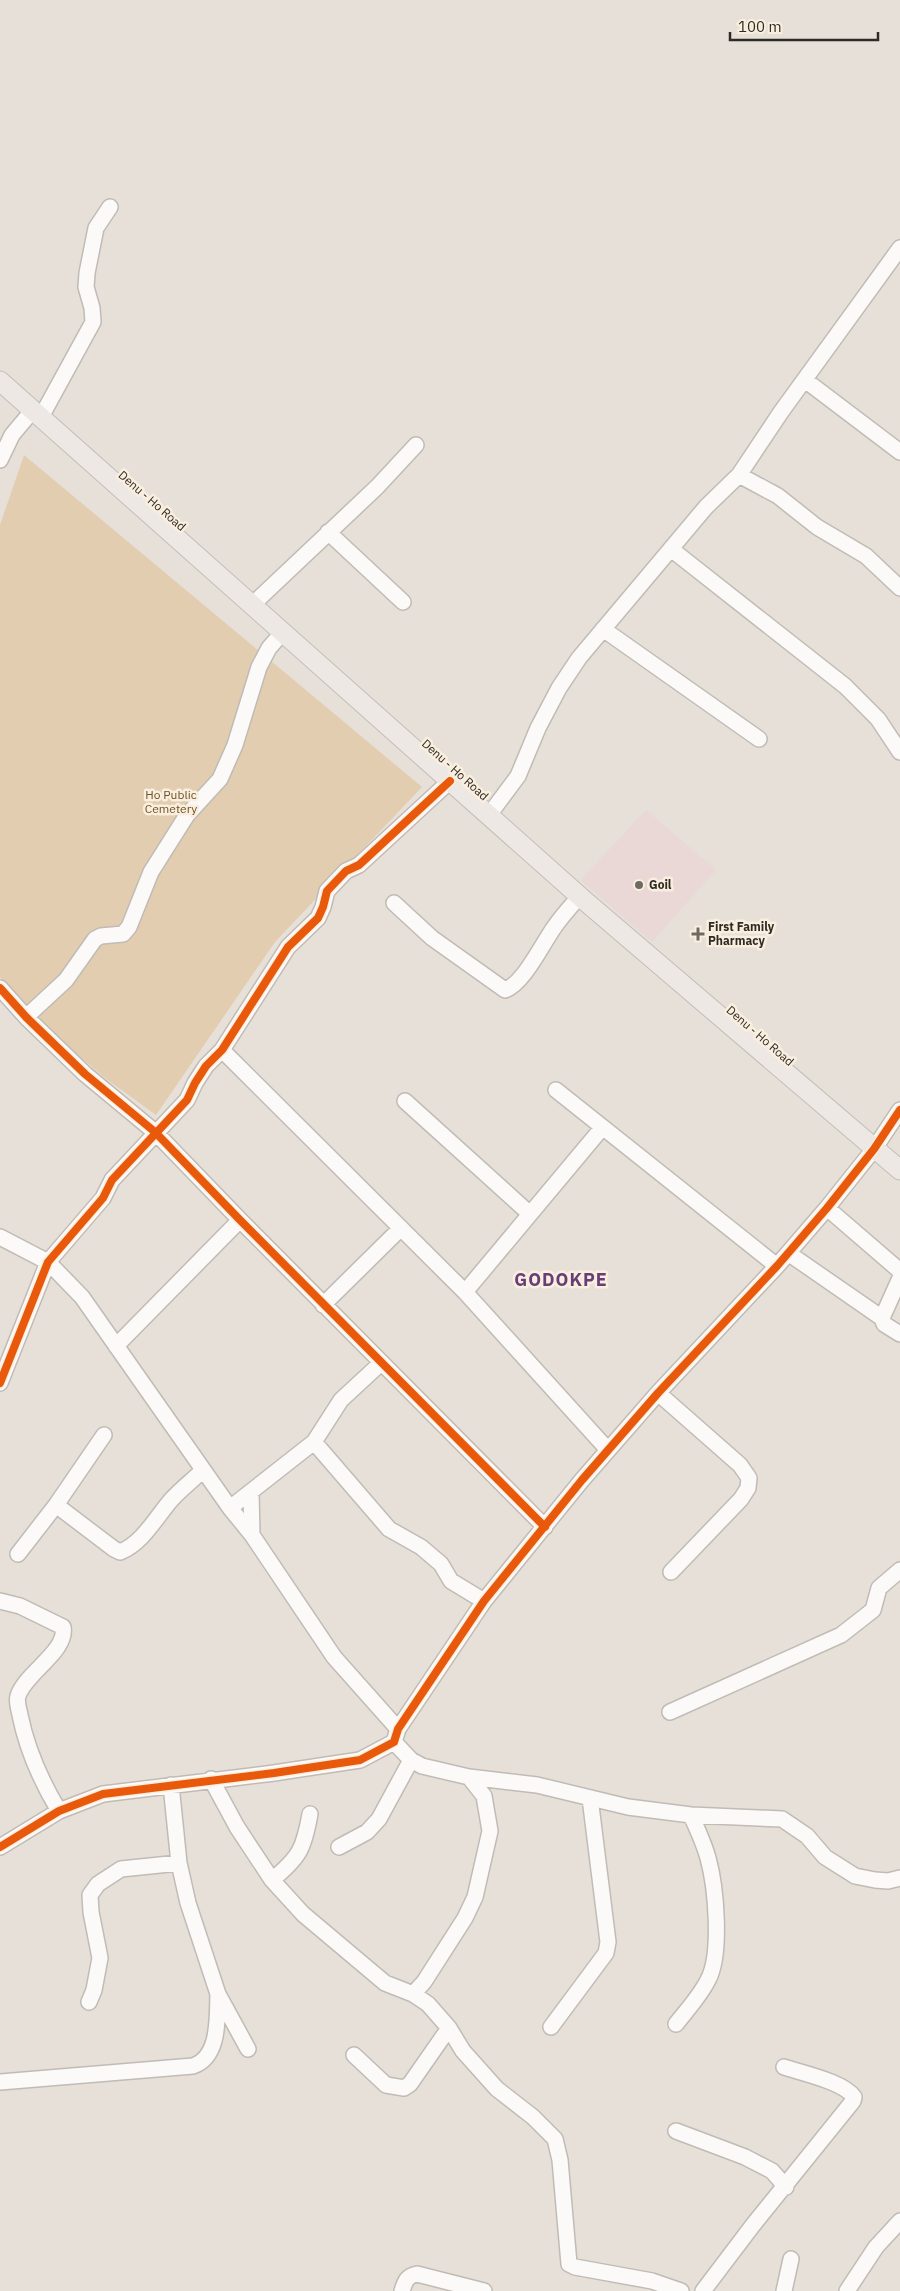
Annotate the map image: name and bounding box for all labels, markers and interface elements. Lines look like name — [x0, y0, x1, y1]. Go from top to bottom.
scale bar — [730, 10, 878, 42]
text: 100 m — [738, 17, 782, 36]
street label: Denu - Ho Road — [116, 467, 189, 534]
street label: Denu - Ho Road — [419, 736, 492, 803]
park label: Ho Public Cemetery — [145, 787, 197, 816]
place label: Goil — [649, 877, 672, 892]
marker: Goil — [633, 879, 645, 891]
place label: First Family Pharmacy — [708, 919, 775, 948]
marker: First Family Pharmacy — [692, 928, 704, 940]
street label: Denu - Ho Road — [724, 1002, 797, 1069]
district label: GODOKPE — [514, 1268, 608, 1291]

